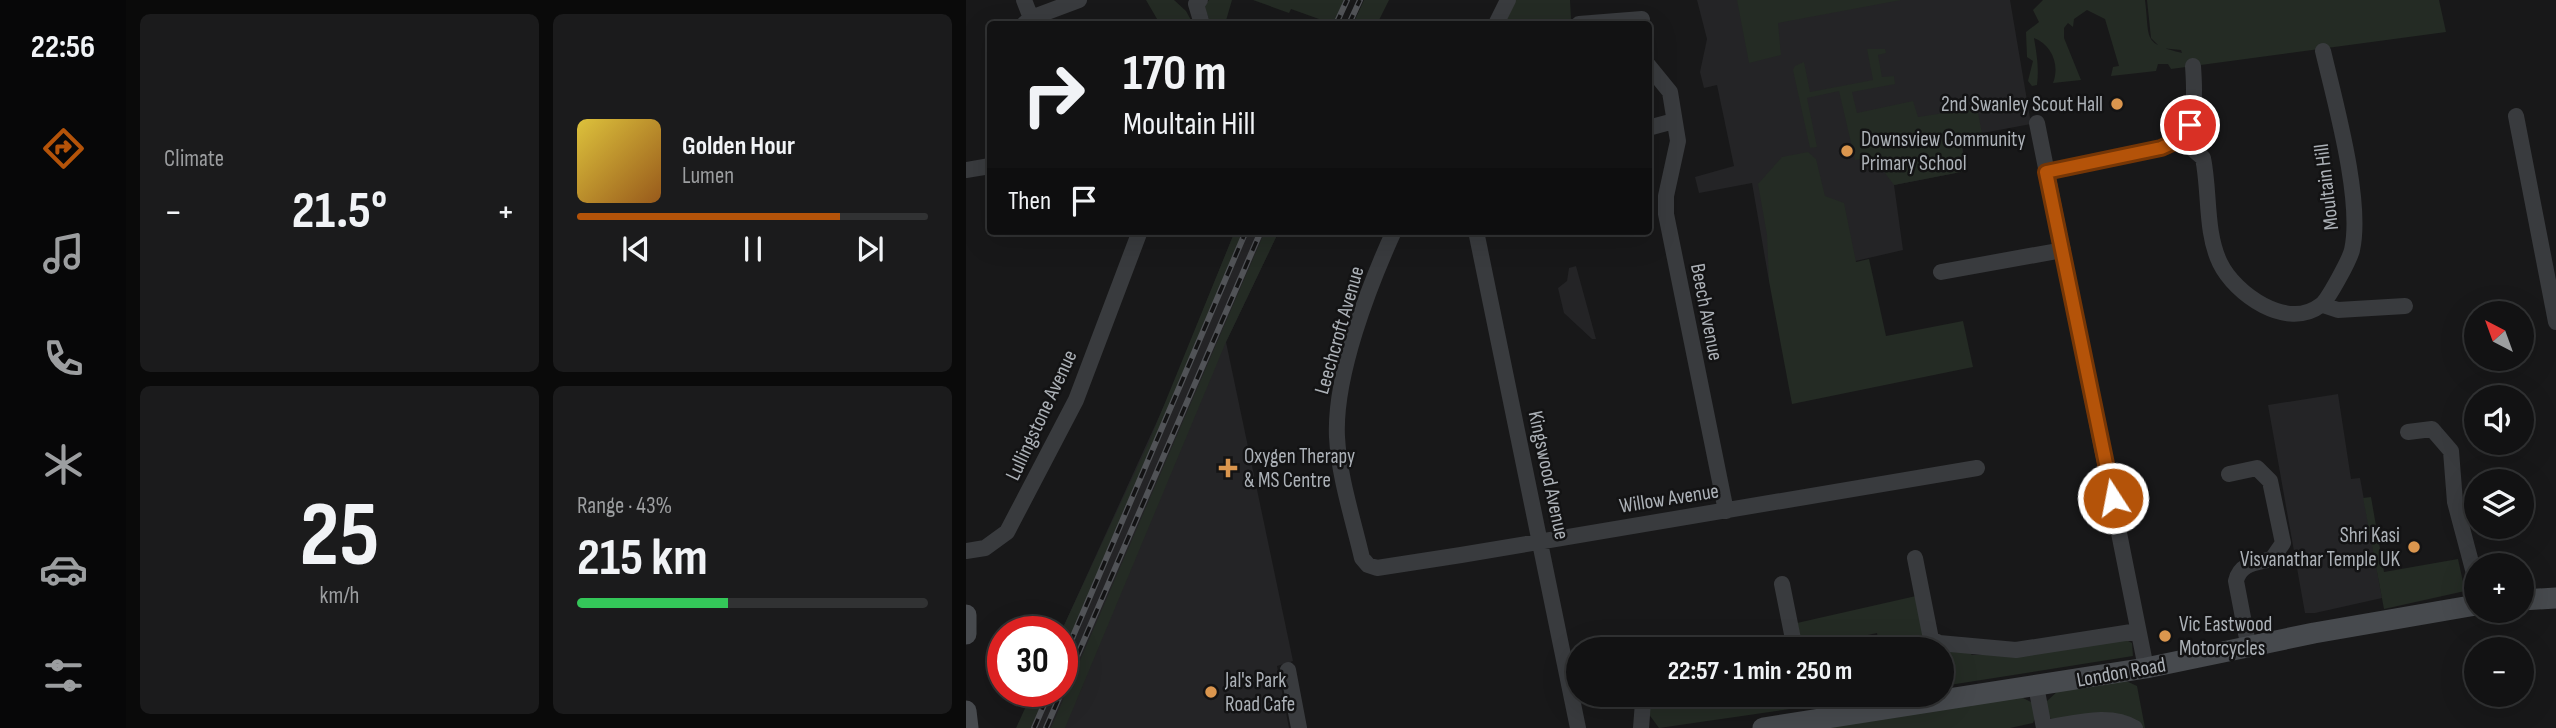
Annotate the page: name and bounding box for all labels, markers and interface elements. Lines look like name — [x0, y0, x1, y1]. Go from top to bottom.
text: 22:56 — [31, 28, 95, 67]
text: 170 m — [1123, 45, 1227, 104]
icon: right — [1008, 49, 1099, 140]
place label: 2nd Swanley Scout Hall — [1941, 92, 2103, 117]
pin — [2160, 95, 2220, 155]
marker: 2nd Swanley Scout Hall — [2109, 96, 2125, 112]
text: Moultain Hill — [1123, 105, 1255, 144]
icon: arrive — [2171, 106, 2209, 144]
icon: directions — [39, 124, 88, 173]
place label: Downsview Community Primary School — [1861, 127, 2026, 176]
text: Golden Hour — [682, 131, 795, 162]
street label: Moultain Hill — [2309, 142, 2344, 232]
marker: Downsview Community Primary School — [1839, 143, 1855, 159]
text: Climate — [164, 145, 224, 173]
text: Lumen — [682, 162, 734, 190]
text: 21.5° — [292, 180, 387, 243]
icon: arrive — [1065, 182, 1103, 220]
text: Then — [1008, 186, 1051, 217]
text: − — [164, 190, 183, 235]
text: + — [496, 190, 515, 235]
icon: music — [39, 229, 88, 278]
icon: previous — [617, 230, 655, 268]
icon: pause — [734, 230, 772, 268]
icon: next — [851, 230, 889, 268]
street label: Beech Avenue — [1685, 261, 1728, 363]
street label: Leechcroft Avenue — [1309, 263, 1370, 397]
north arrow — [2464, 301, 2534, 371]
map controls — [2464, 301, 2534, 707]
icon: phone — [39, 334, 88, 383]
street label: Lullingstone Avenue — [1000, 346, 1083, 484]
button: sound — [2464, 385, 2534, 455]
street label: Kingswood Avenue — [1523, 408, 1574, 542]
icon: climate — [39, 440, 88, 489]
place label: Oxygen Therapy & MS Centre — [1244, 444, 1355, 493]
marker: Oxygen Therapy & MS Centre — [1218, 458, 1238, 478]
position arrow — [2076, 461, 2150, 535]
button: layers — [2464, 469, 2534, 539]
street label: Willow Avenue — [1617, 478, 1721, 519]
text: 25 — [300, 482, 379, 591]
text: Range · 43% — [577, 492, 672, 520]
place label: Shri Kasi Visvanathar Temple UK — [2240, 523, 2400, 572]
text: 215 km — [577, 527, 708, 590]
marker: Shri Kasi Visvanathar Temple UK — [2406, 539, 2422, 555]
icon: car — [39, 545, 88, 594]
button: + — [2464, 553, 2534, 623]
text: km/h — [320, 582, 359, 610]
place label: Vic Eastwood Motorcycles — [2179, 612, 2272, 661]
speed limit sign: 30 — [987, 616, 1078, 707]
marker: Vic Eastwood Motorcycles — [2157, 628, 2173, 644]
button: − — [2464, 637, 2534, 707]
icon: filters — [39, 651, 88, 700]
street label: London Road — [2075, 652, 2168, 693]
text: 22:57 · 1 min · 250 m — [1668, 656, 1852, 687]
place label: Jal's Park Road Cafe — [1224, 668, 1295, 717]
marker: Jal's Park Road Cafe — [1203, 684, 1219, 700]

